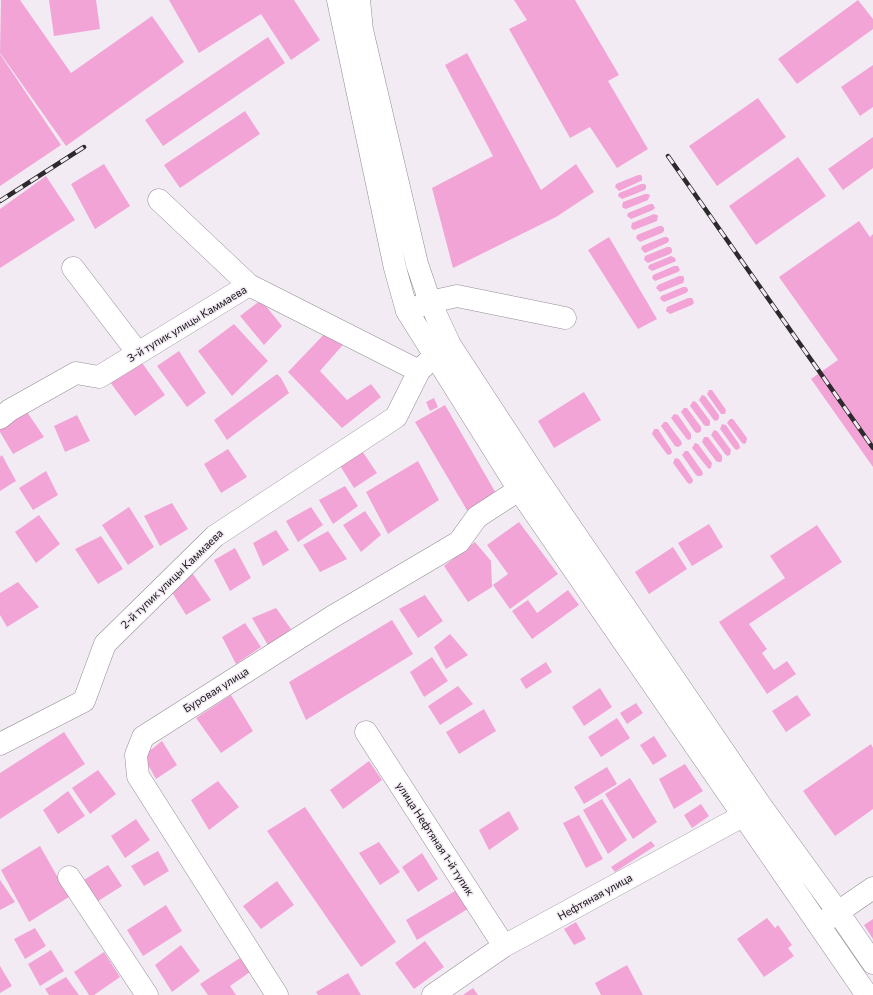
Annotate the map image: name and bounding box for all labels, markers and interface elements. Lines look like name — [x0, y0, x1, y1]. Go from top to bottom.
street label: 3-й тупик улицы Каммаева — [125, 283, 249, 365]
street label: 2-й тупик улицы Каммаева — [118, 527, 226, 631]
street label: Буровая улица — [181, 665, 251, 715]
street label: улица Нефтяная 1-й тупик — [393, 780, 477, 898]
street label: Нефтяная улица — [555, 871, 635, 923]

